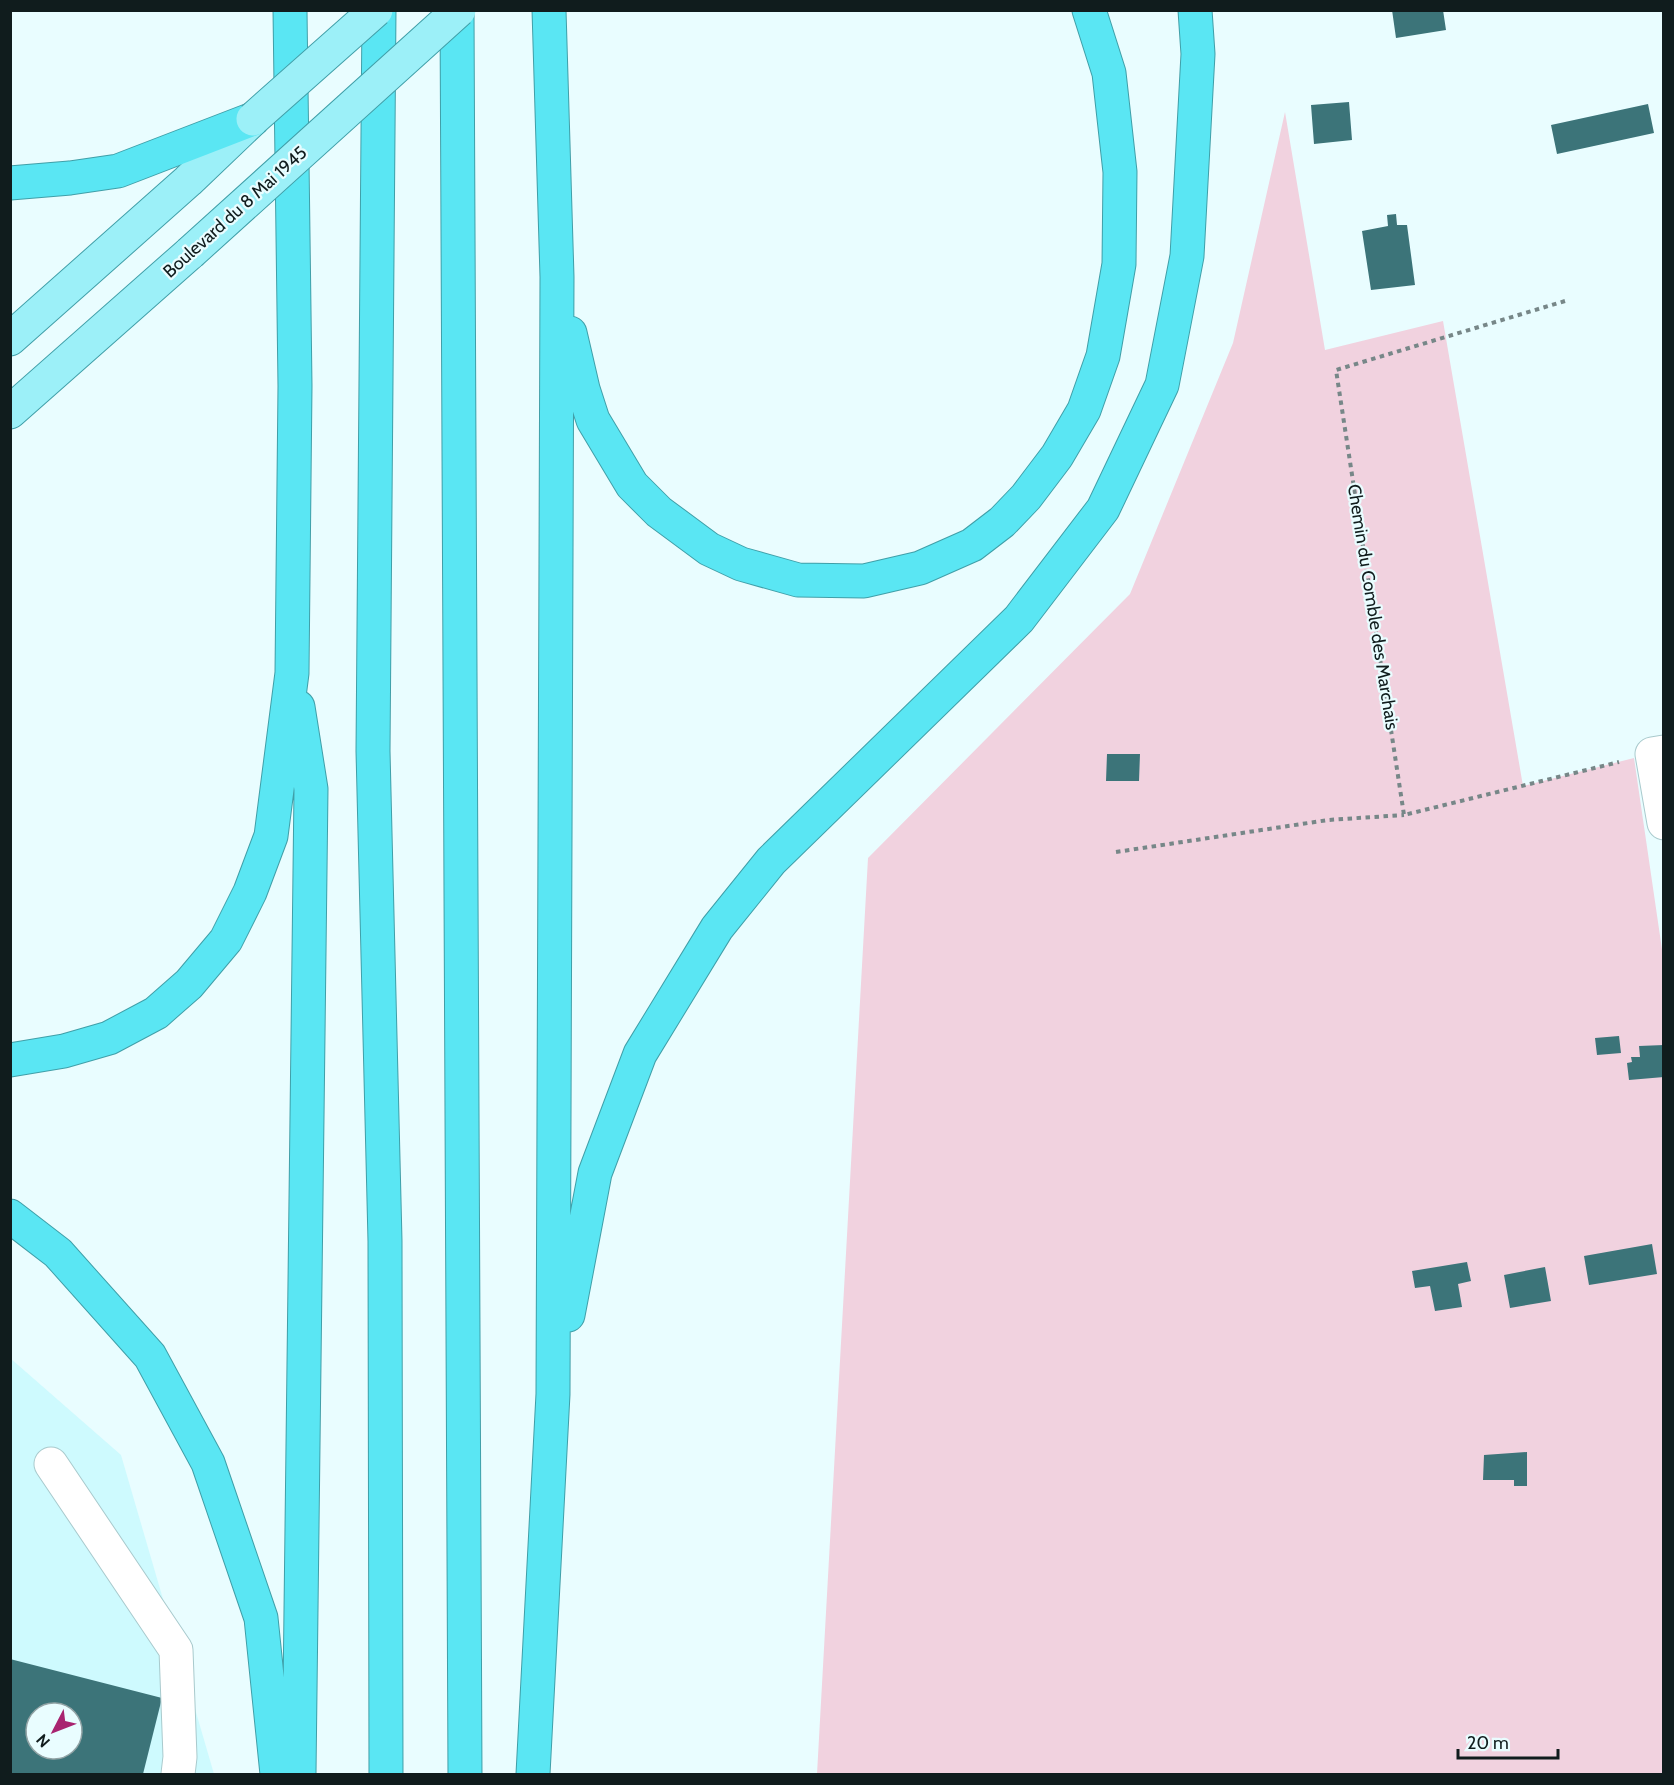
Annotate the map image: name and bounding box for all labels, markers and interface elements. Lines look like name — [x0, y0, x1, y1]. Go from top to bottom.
street label: Boulevard du 8 Mai 1945 — [159, 142, 311, 282]
street label: Chemin du Comble des Marchais — [1343, 483, 1403, 731]
north arrow — [24, 1701, 84, 1761]
scale bar — [1458, 1722, 1558, 1760]
text: N — [32, 1730, 54, 1751]
text: 20 m — [1467, 1732, 1509, 1754]

